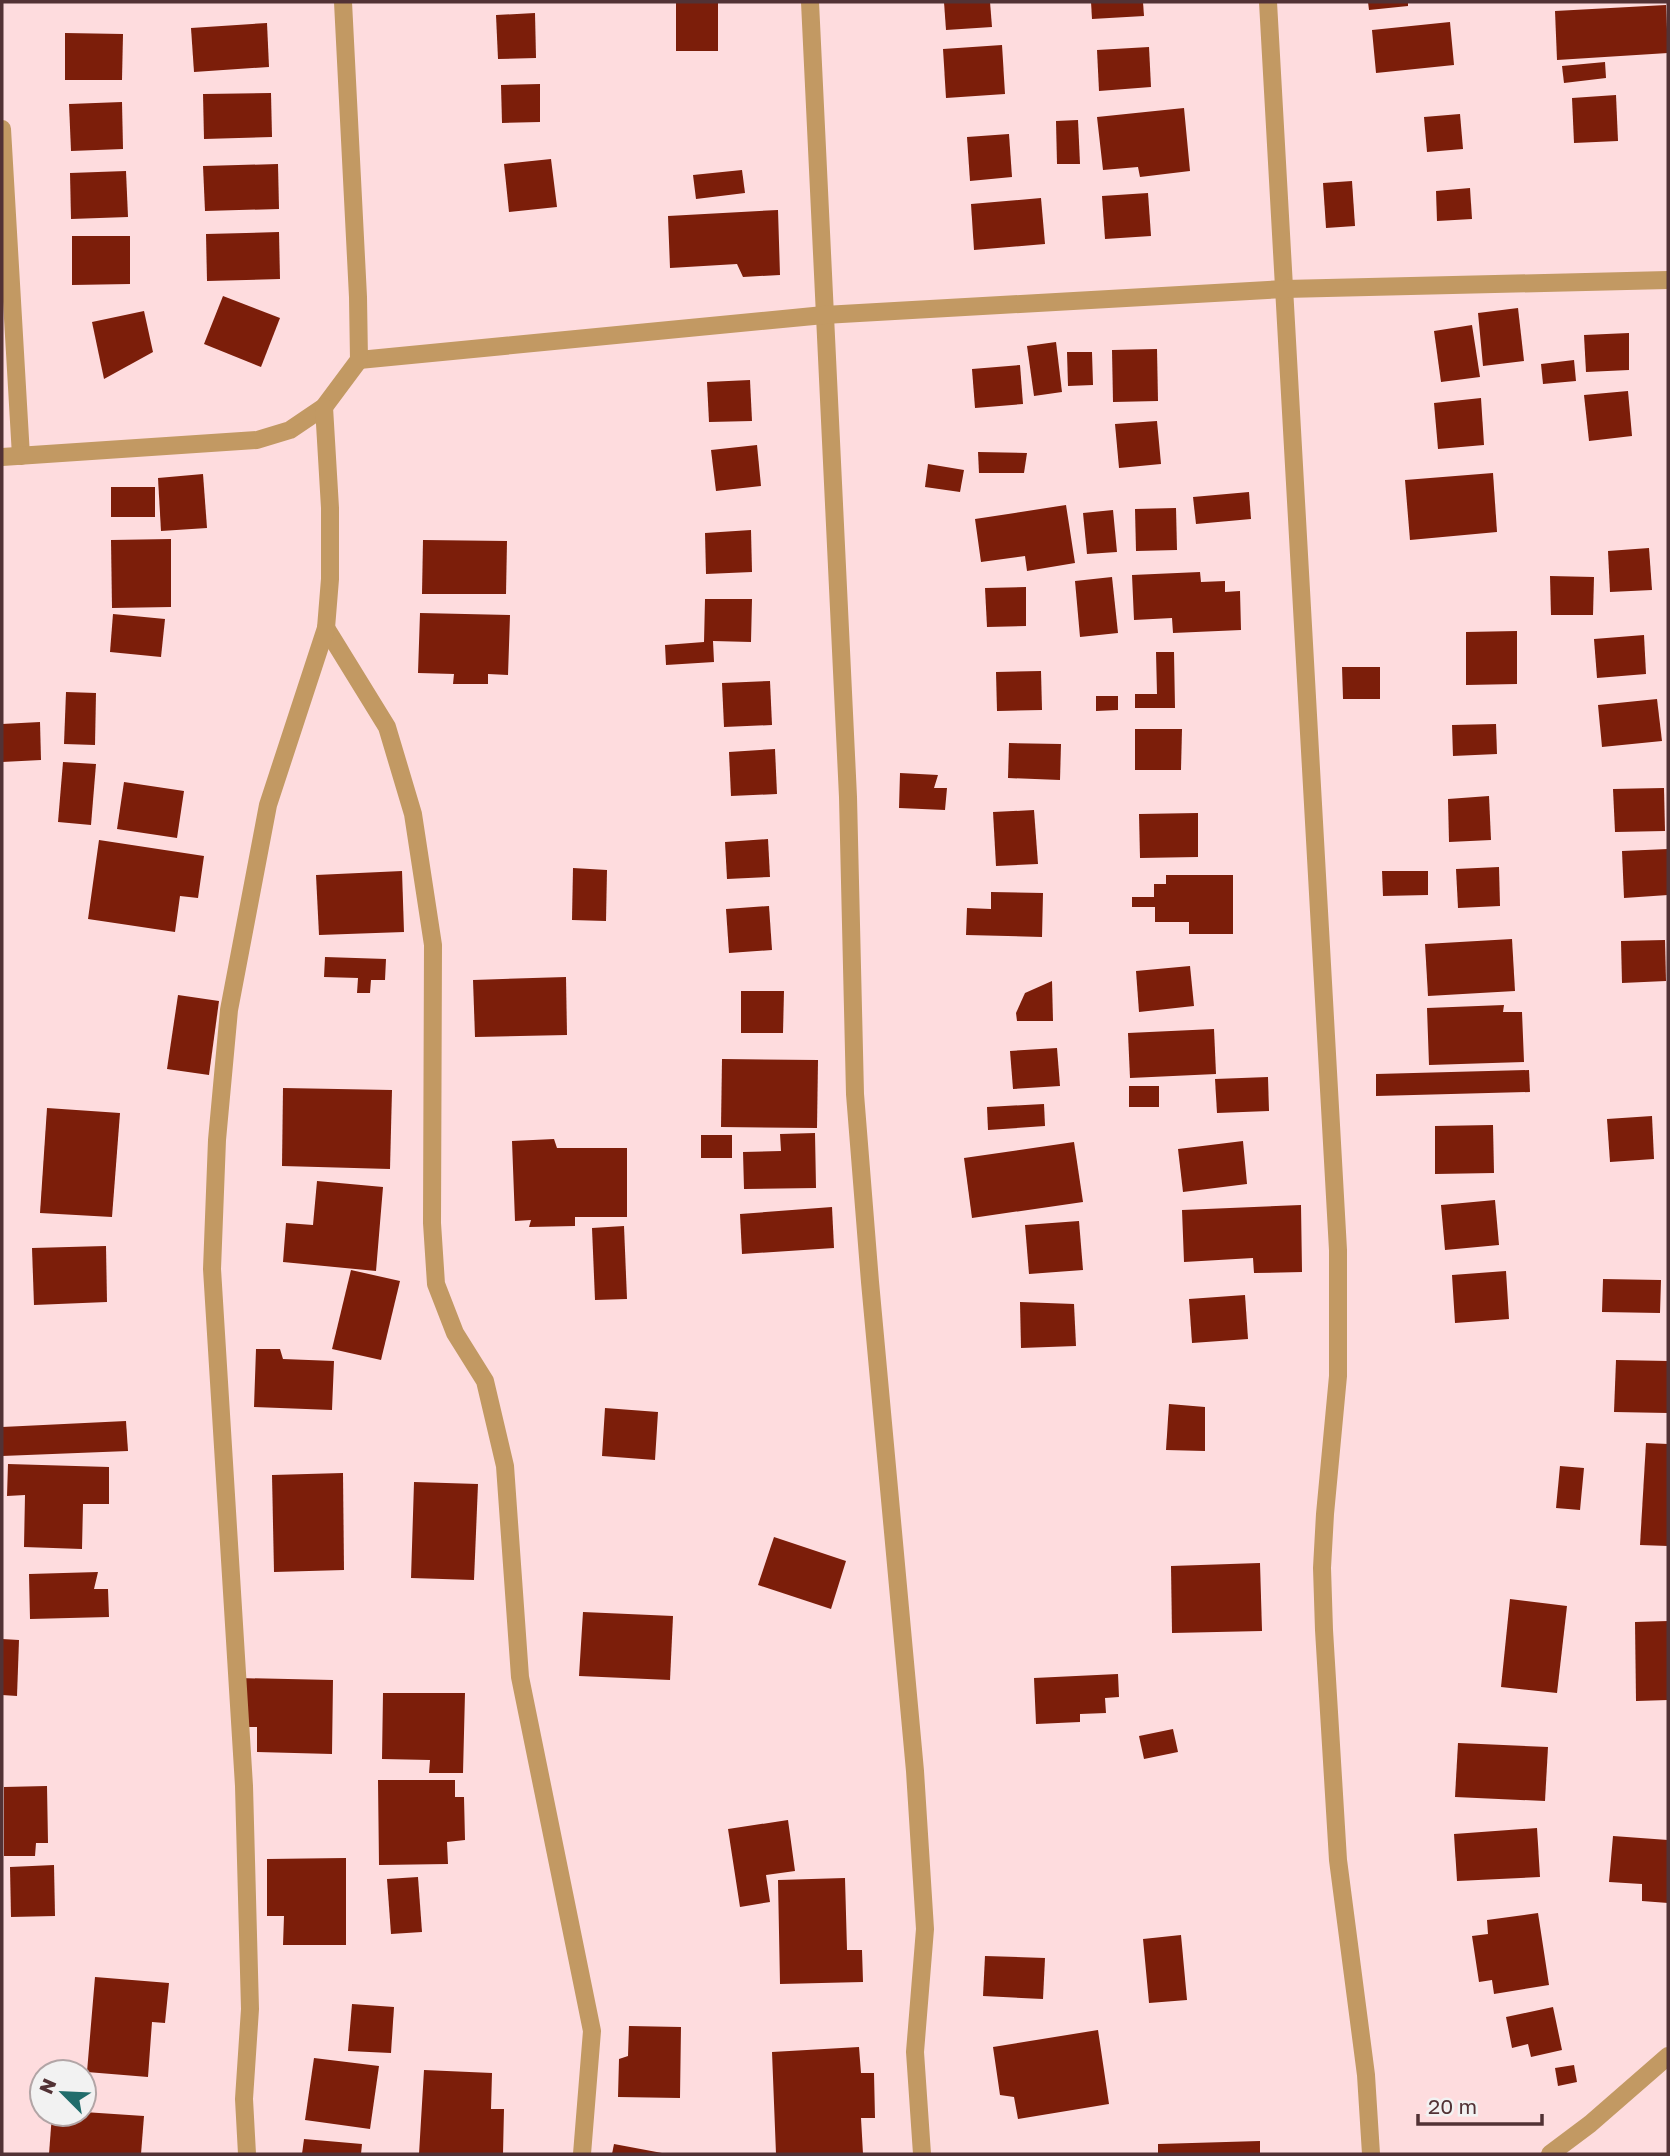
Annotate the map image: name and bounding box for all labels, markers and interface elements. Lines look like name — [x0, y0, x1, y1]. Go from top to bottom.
north arrow — [28, 2058, 98, 2128]
text: N — [34, 2075, 60, 2097]
scale bar — [1418, 2082, 1542, 2126]
text: 20 m — [1428, 2093, 1477, 2119]

